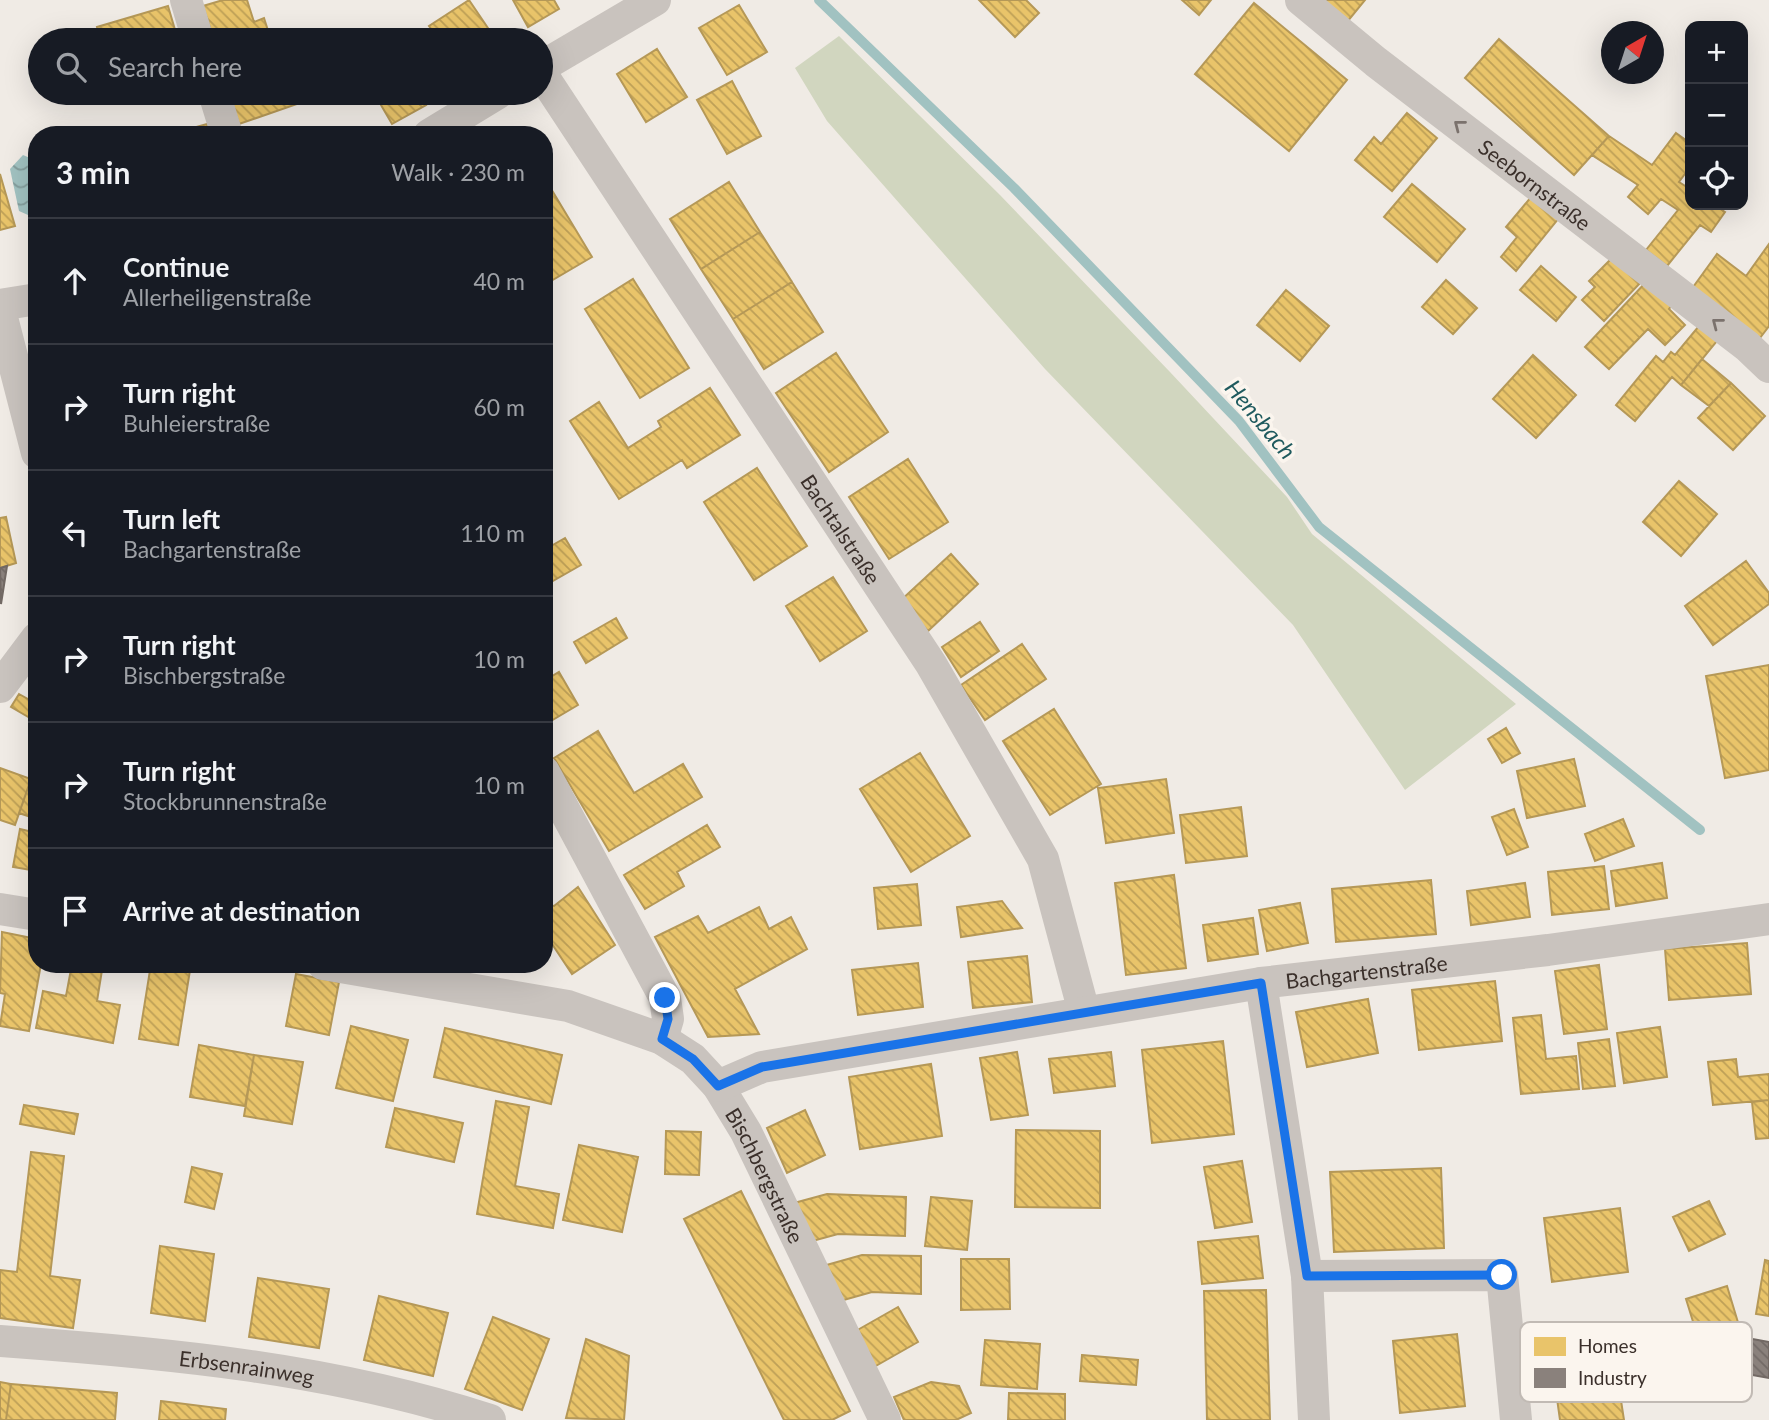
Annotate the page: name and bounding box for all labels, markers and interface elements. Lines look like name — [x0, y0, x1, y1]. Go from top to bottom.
north arrow — [1601, 21, 1664, 84]
map controls — [1685, 21, 1748, 210]
button: + — [1685, 21, 1748, 84]
search box — [28, 28, 553, 105]
icon: search — [52, 48, 90, 86]
text: Search here — [108, 51, 242, 83]
button: − — [1685, 84, 1748, 147]
one-way arrow — [1454, 121, 1466, 134]
street label: Seebornstraße — [1474, 133, 1596, 235]
button: locate — [1685, 147, 1748, 210]
text: 3 min — [56, 154, 130, 190]
text: Walk · 230 m — [391, 158, 525, 186]
text: Continue — [123, 251, 229, 283]
icon: ahead — [56, 262, 94, 300]
text: 40 m — [474, 267, 525, 295]
text: Allerheiligenstraße — [123, 283, 311, 311]
one-way arrow — [1712, 319, 1724, 332]
water label: Hensbach — [1220, 374, 1302, 464]
text: Turn right — [123, 377, 236, 409]
icon: right — [56, 388, 94, 426]
text: 60 m — [474, 393, 525, 421]
text: Buhleierstraße — [123, 409, 270, 437]
street label: Bachtalstraße — [797, 469, 887, 588]
text: Turn left — [123, 503, 220, 535]
icon: left — [56, 514, 94, 552]
text: 110 m — [460, 519, 525, 547]
text: Bachgartenstraße — [123, 535, 301, 563]
text: Turn right — [123, 629, 236, 661]
icon: right — [56, 640, 94, 678]
text: 10 m — [474, 645, 525, 673]
text: Bischbergstraße — [123, 661, 285, 689]
text: Turn right — [123, 755, 236, 787]
icon: right — [56, 766, 94, 804]
text: 10 m — [474, 771, 525, 799]
text: Stockbrunnenstraße — [123, 787, 327, 815]
icon: arrive — [56, 892, 94, 930]
text: Arrive at destination — [123, 895, 360, 927]
street label: Bachgartenstraße — [1284, 949, 1449, 993]
route end — [649, 982, 680, 1013]
street label: Bischbergstraße — [721, 1103, 810, 1247]
route start — [1486, 1259, 1517, 1290]
legend — [1520, 1322, 1752, 1402]
text: Homes — [1578, 1334, 1637, 1357]
street label: Erbsenrainweg — [178, 1344, 316, 1389]
text: Industry — [1578, 1366, 1647, 1389]

